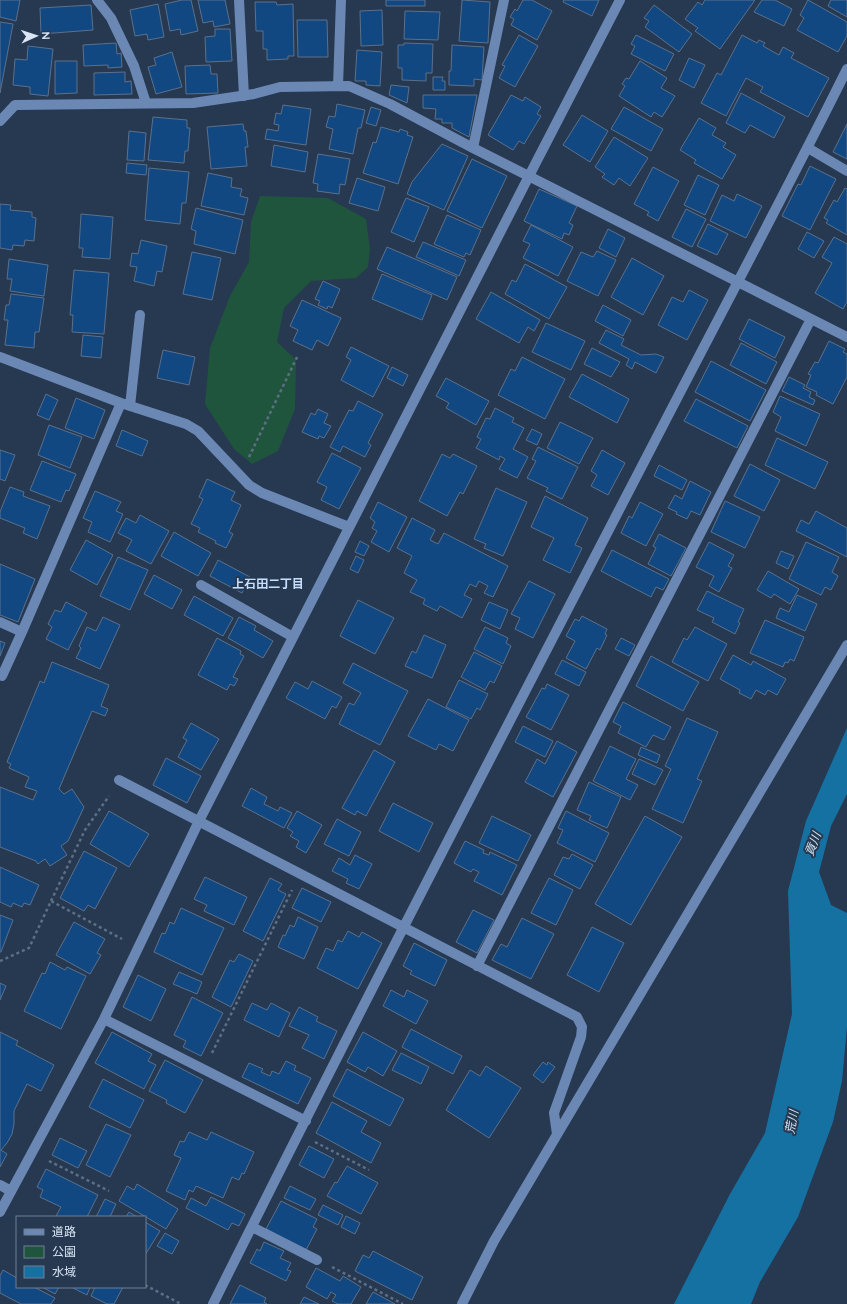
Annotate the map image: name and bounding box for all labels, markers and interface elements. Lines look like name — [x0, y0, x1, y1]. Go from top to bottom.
north arrow — [16, 16, 56, 56]
text: N — [39, 31, 53, 40]
district label: 上石田二丁目 — [232, 576, 304, 591]
water label: 貢川 — [801, 828, 825, 858]
water label: 荒川 — [782, 1107, 801, 1135]
legend — [16, 1216, 146, 1288]
text: 道路 — [52, 1224, 76, 1239]
text: 公園 — [52, 1244, 76, 1259]
text: 水域 — [52, 1264, 76, 1279]

